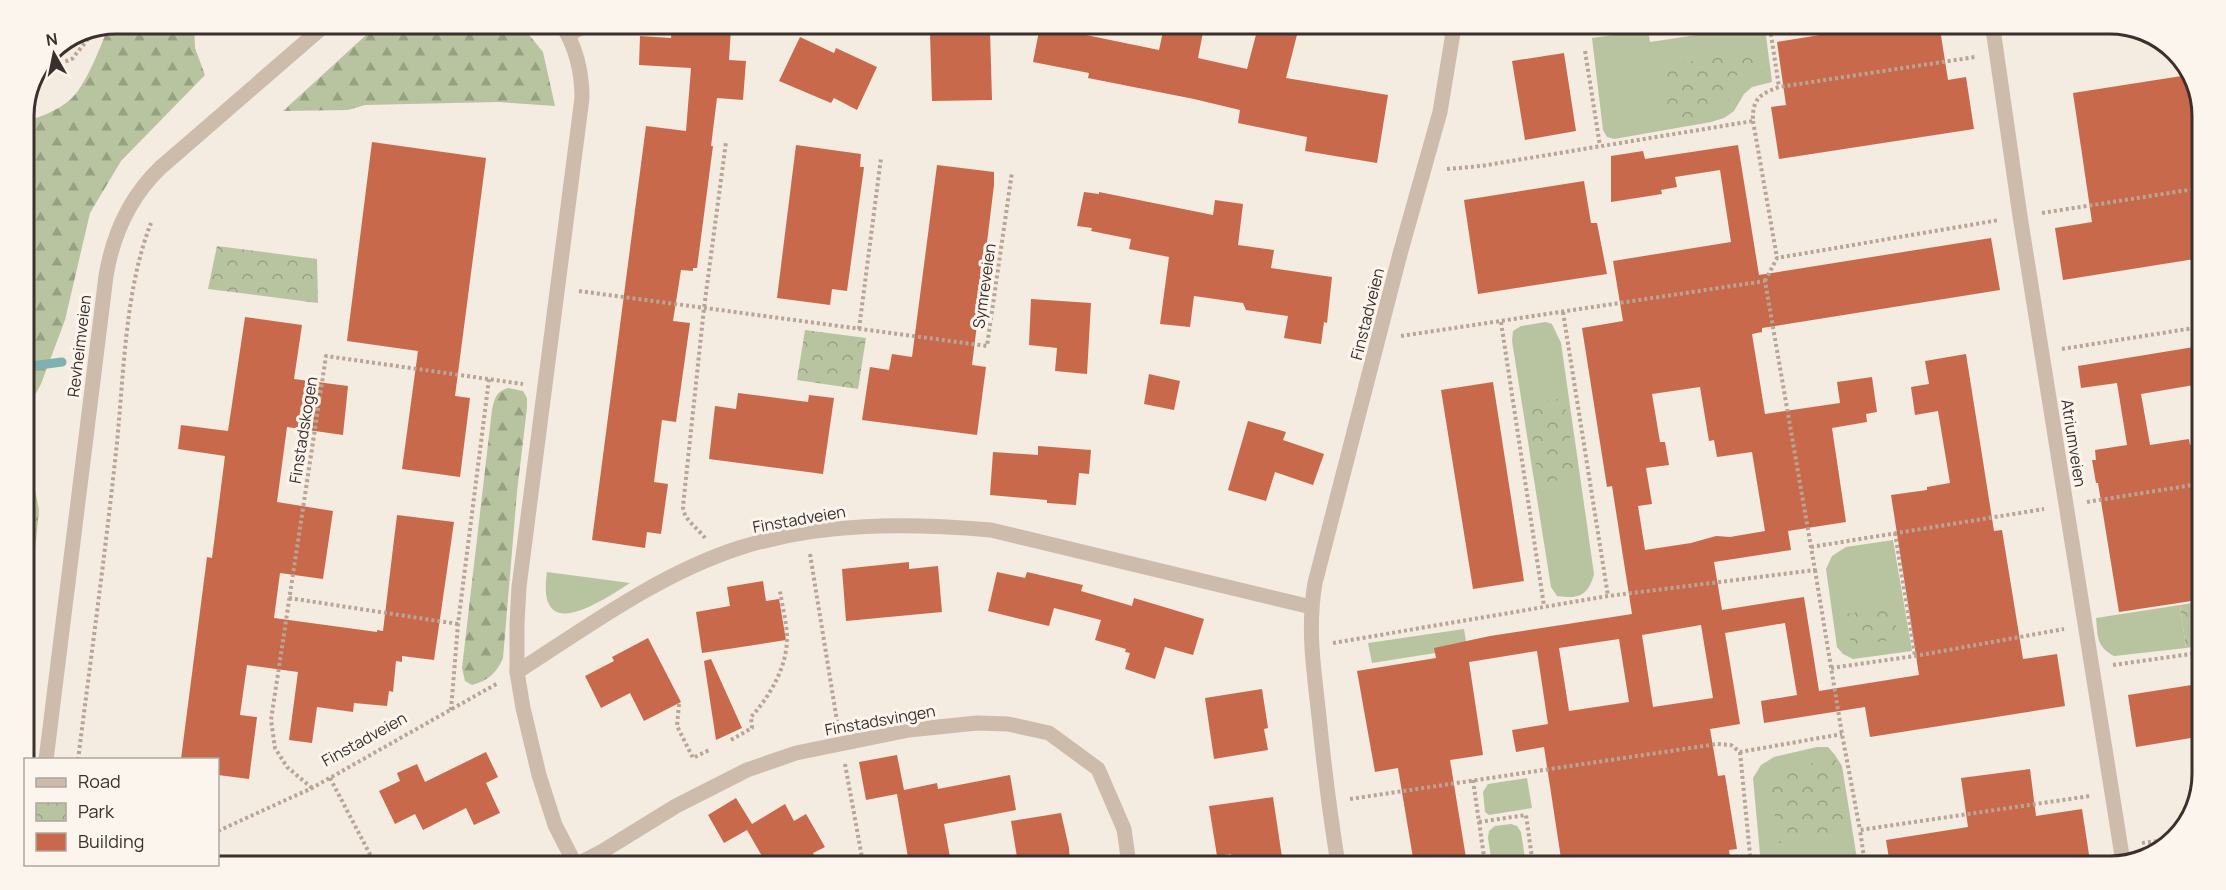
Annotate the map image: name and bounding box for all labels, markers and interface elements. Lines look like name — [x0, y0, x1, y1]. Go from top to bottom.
north arrow — [24, 24, 84, 84]
text: N — [44, 27, 59, 51]
street label: Symreveien — [967, 242, 1001, 330]
street label: Finstadveien — [1345, 266, 1389, 362]
street label: Revheimveien — [62, 294, 96, 398]
street label: Finstadskogen — [284, 375, 322, 485]
street label: Atriumveien — [2056, 398, 2092, 488]
street label: Finstadveien — [751, 500, 847, 538]
street label: Finstadsvingen — [823, 699, 937, 741]
street label: Finstadveien — [318, 707, 410, 771]
legend — [24, 758, 219, 866]
text: Road — [78, 769, 121, 793]
text: Park — [78, 799, 115, 823]
text: Building — [78, 829, 144, 853]

